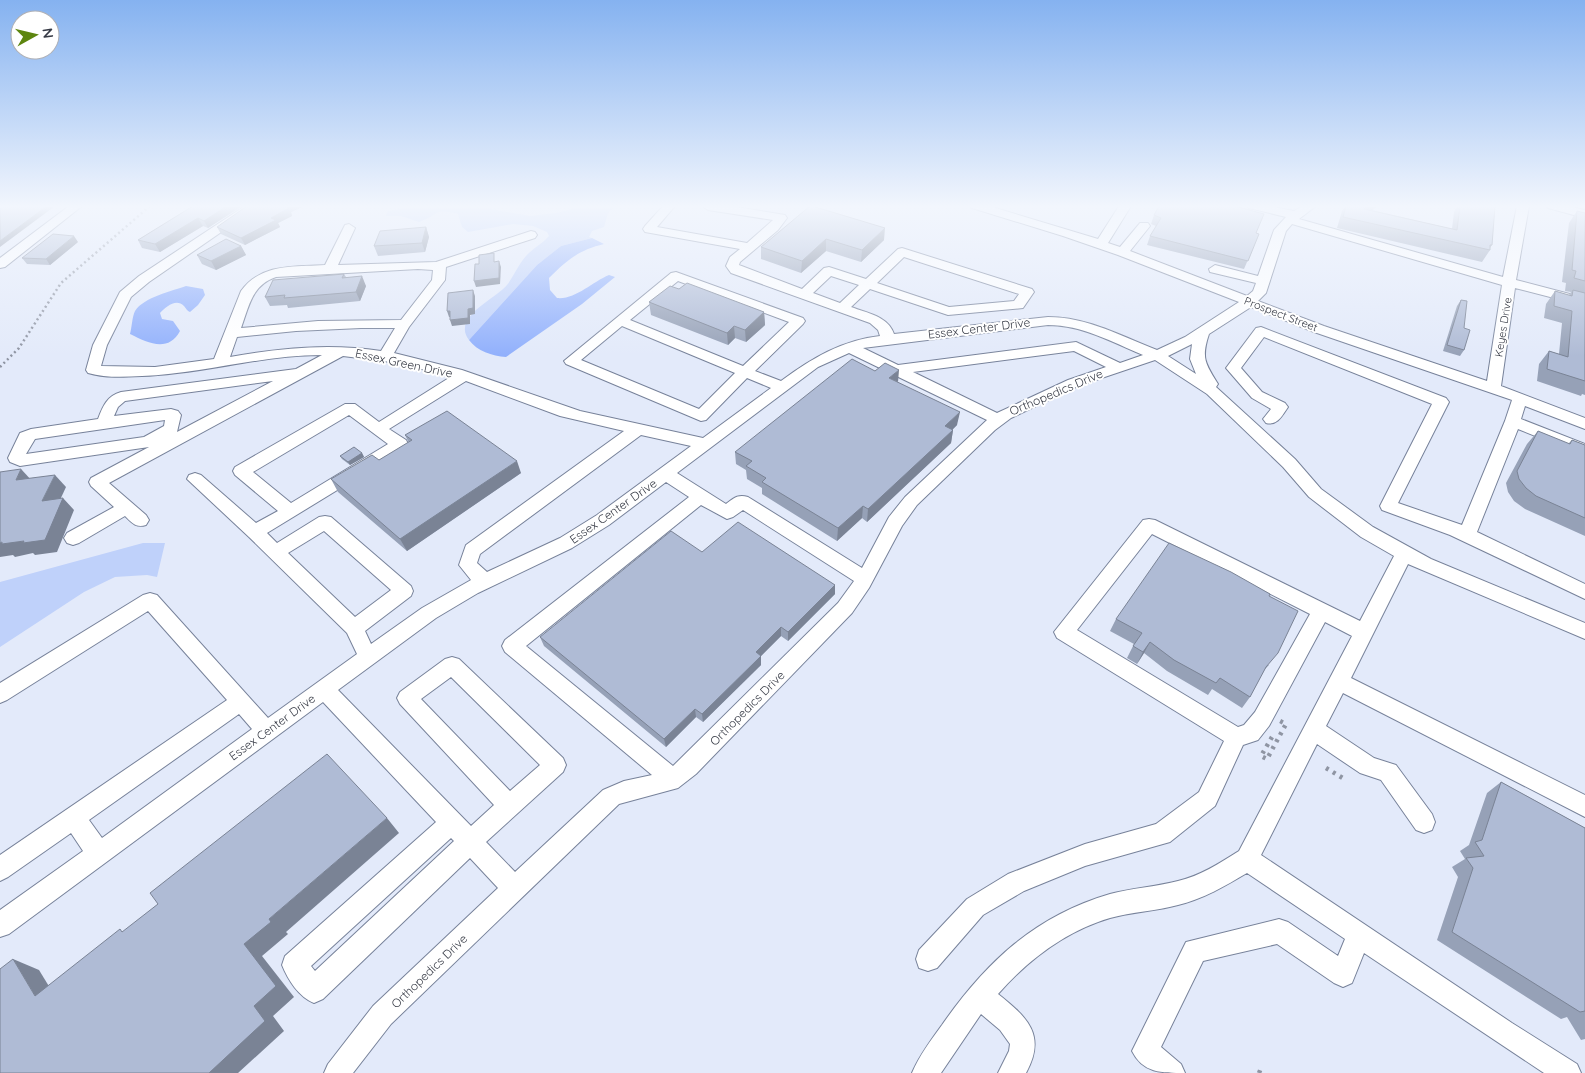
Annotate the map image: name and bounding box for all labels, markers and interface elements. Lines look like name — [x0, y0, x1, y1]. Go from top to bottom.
north arrow — [10, 10, 60, 60]
text: N — [38, 27, 58, 40]
street label: Prospect Street — [1242, 294, 1320, 335]
street label: Keyes Drive — [1491, 296, 1515, 358]
street label: Essex Center Drive — [927, 314, 1031, 342]
street label: Essex Green Drive — [354, 345, 454, 381]
street label: Orthopedics Drive — [1007, 366, 1105, 418]
street label: Essex Center Drive — [567, 475, 660, 547]
street label: Orthopedics Drive — [706, 667, 788, 749]
street label: Essex Center Drive — [226, 691, 318, 763]
street label: Orthopedics Drive — [388, 931, 470, 1011]

